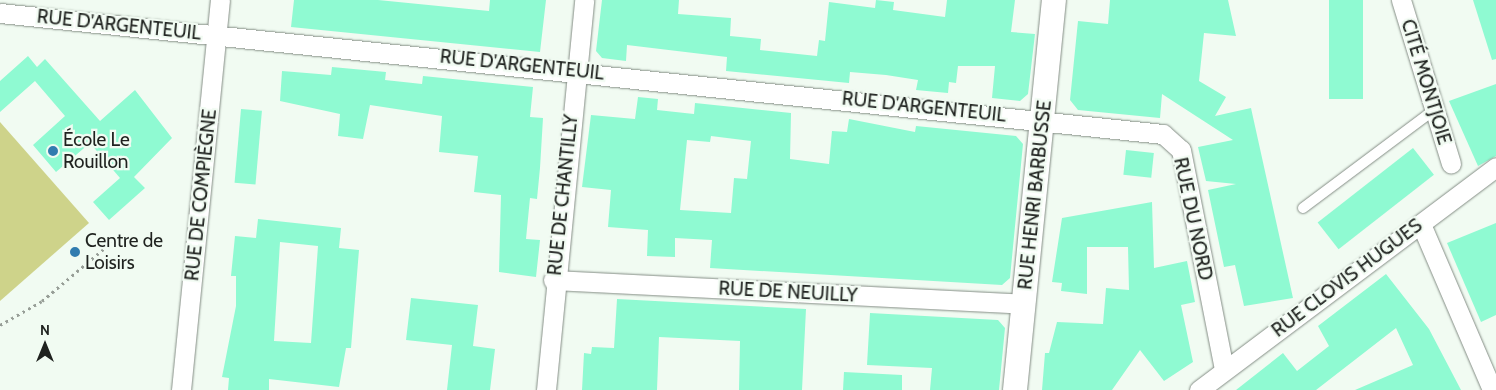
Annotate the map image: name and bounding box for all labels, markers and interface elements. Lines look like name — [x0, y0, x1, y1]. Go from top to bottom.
street label: RUE D'ARGENTEUIL — [36, 5, 202, 45]
street label: CITÉ MONTJOIE — [1396, 17, 1456, 147]
street label: RUE D'ARGENTEUIL — [439, 45, 605, 85]
street label: RUE D'ARGENTEUIL — [841, 87, 1007, 127]
street label: RUE HENRI BARBUSSE — [1014, 99, 1056, 291]
street label: RUE DE COMPIÈGNE — [181, 108, 221, 282]
street label: RUE DE CHANTILLY — [543, 113, 583, 277]
place label: École Le Rouillon — [63, 129, 130, 173]
marker: École Le Rouillon — [47, 145, 59, 157]
street label: RUE DU NORD — [1169, 155, 1217, 283]
street label: RUE CLOVIS HUGUES — [1267, 214, 1427, 342]
place label: Centre de Loisirs — [85, 230, 163, 274]
marker: Centre de Loisirs — [69, 246, 81, 258]
street label: RUE DE NEUILLY — [718, 277, 858, 307]
north arrow — [20, 320, 70, 370]
text: N — [40, 321, 50, 339]

